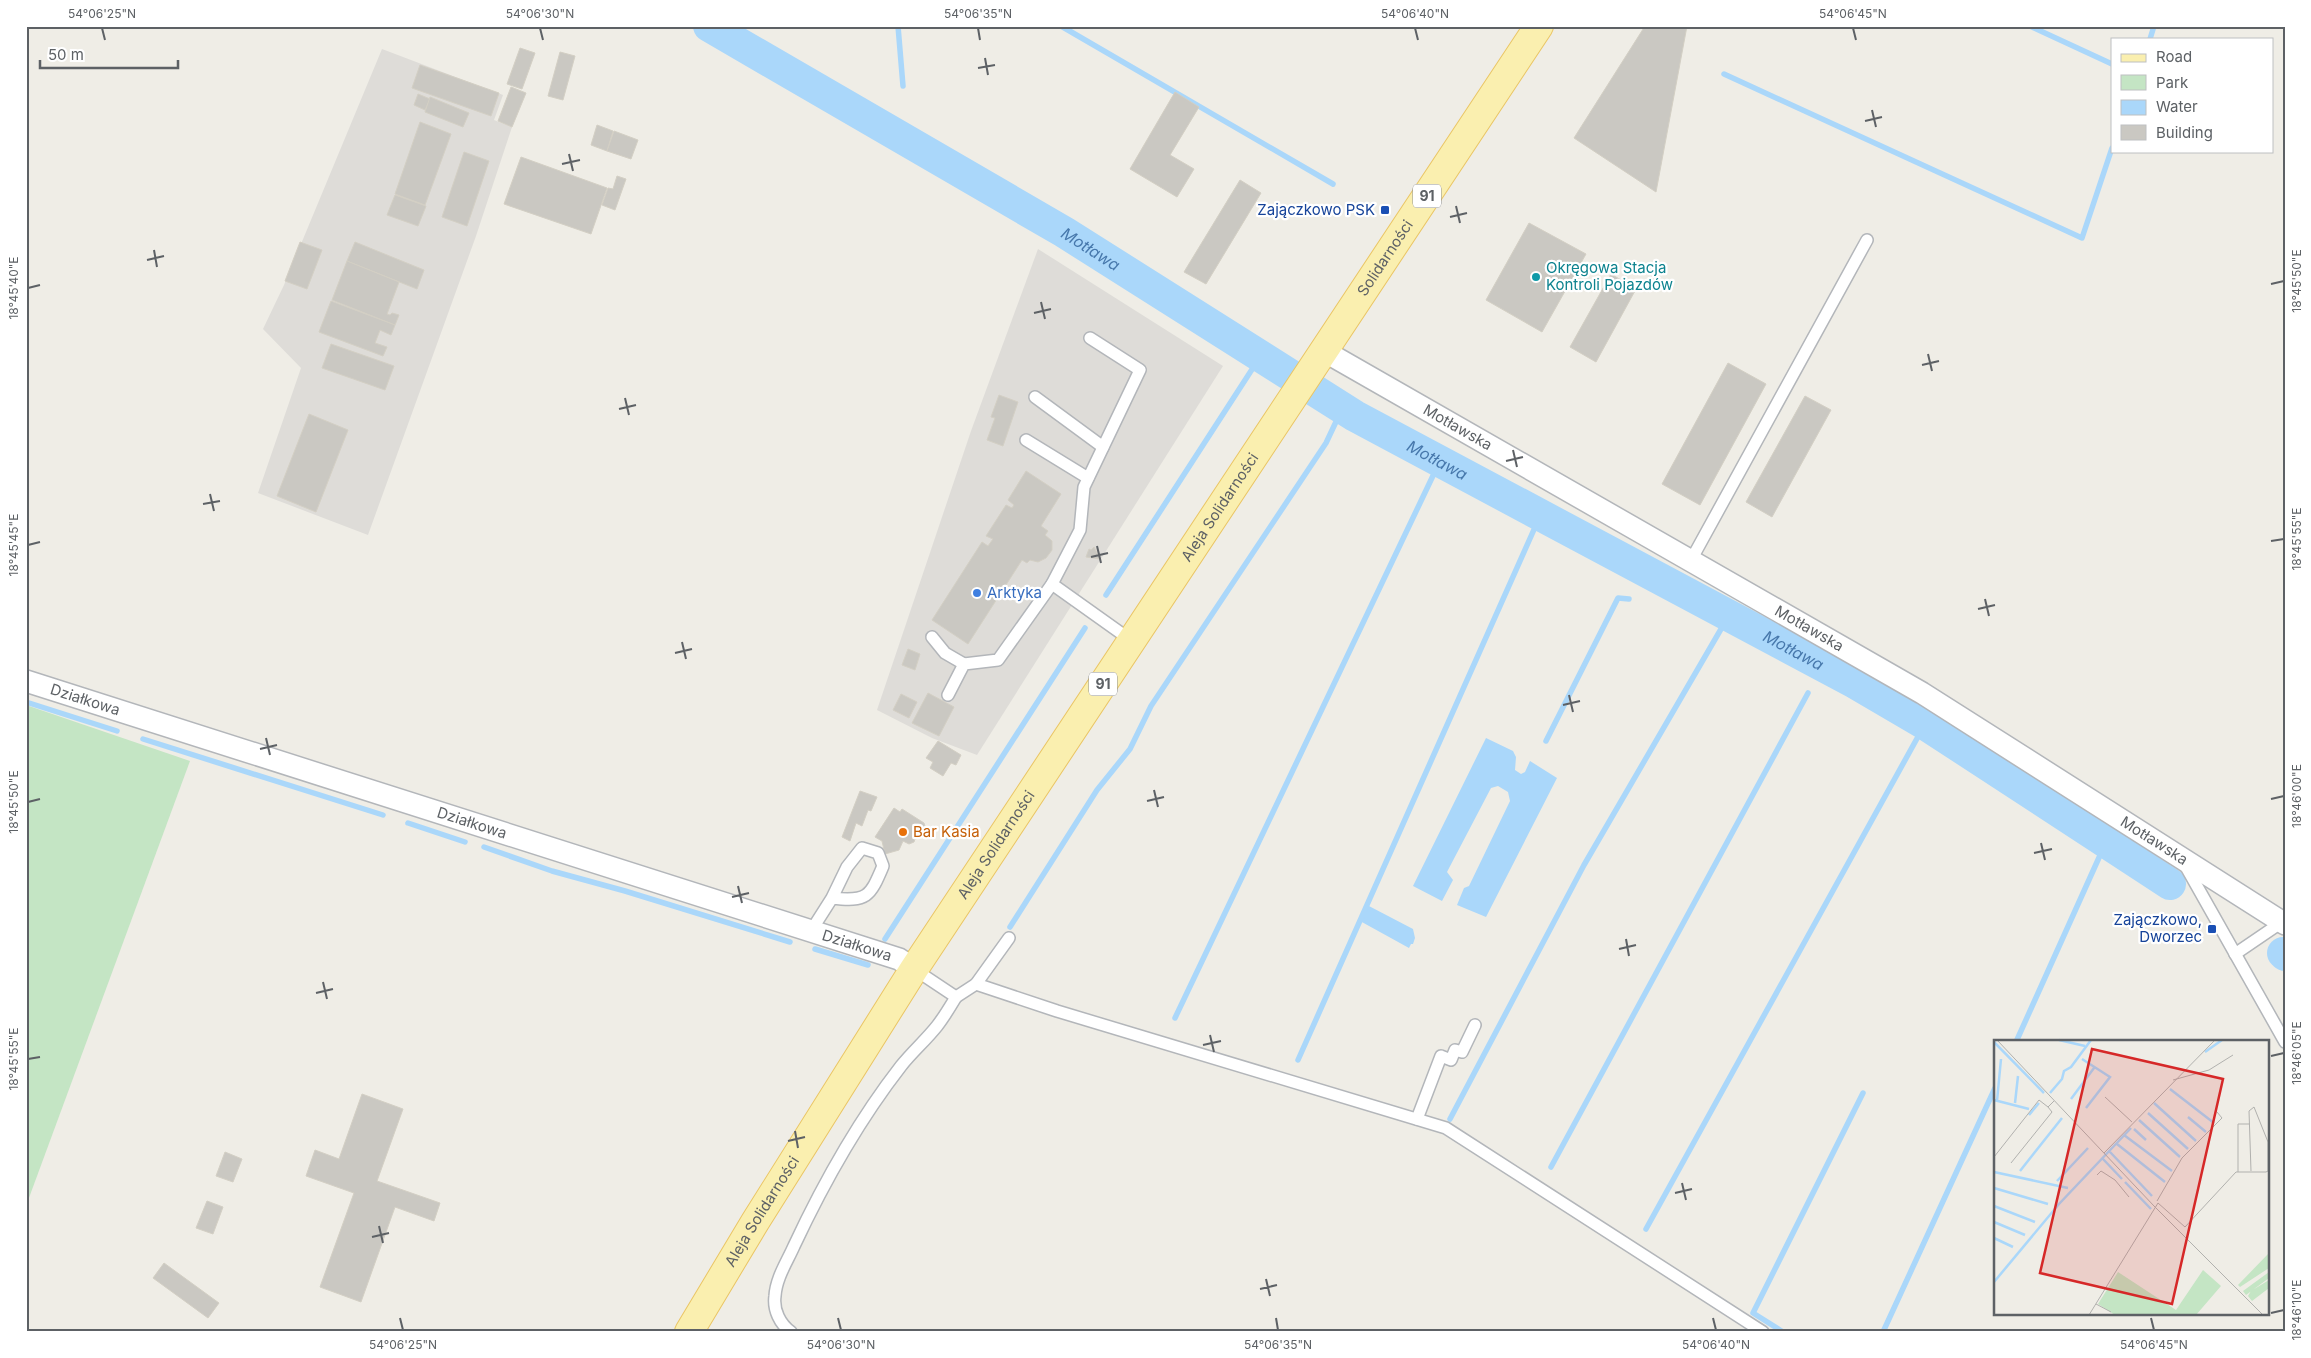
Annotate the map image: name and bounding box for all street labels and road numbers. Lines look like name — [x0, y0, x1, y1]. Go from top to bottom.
road number: 91 — [1413, 185, 1441, 208]
street label: Solidarności — [1353, 216, 1417, 299]
street label: Motławska — [1420, 400, 1496, 454]
street label: Aleja Solidarności — [1177, 449, 1262, 565]
street label: Motławska — [1772, 601, 1847, 655]
road number: 91 — [1089, 672, 1117, 696]
street label: Działkowa — [48, 679, 123, 719]
street label: Aleja Solidarności — [953, 787, 1039, 903]
street label: Działkowa — [435, 803, 509, 843]
street label: Motławska — [2117, 812, 2192, 869]
street label: Działkowa — [820, 925, 894, 965]
street label: Aleja Solidarności — [720, 1152, 803, 1270]

